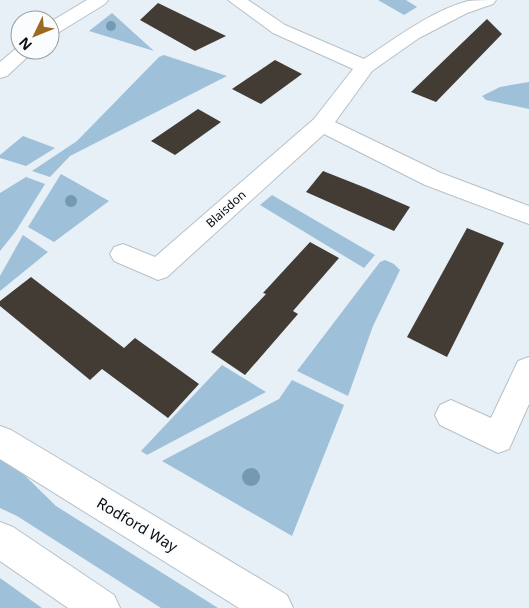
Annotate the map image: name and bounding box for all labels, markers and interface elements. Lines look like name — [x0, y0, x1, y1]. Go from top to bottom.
north arrow — [10, 10, 60, 60]
text: N — [14, 34, 36, 55]
street label: Blaisdon — [202, 186, 249, 231]
street label: Rodford Way — [94, 492, 182, 556]

